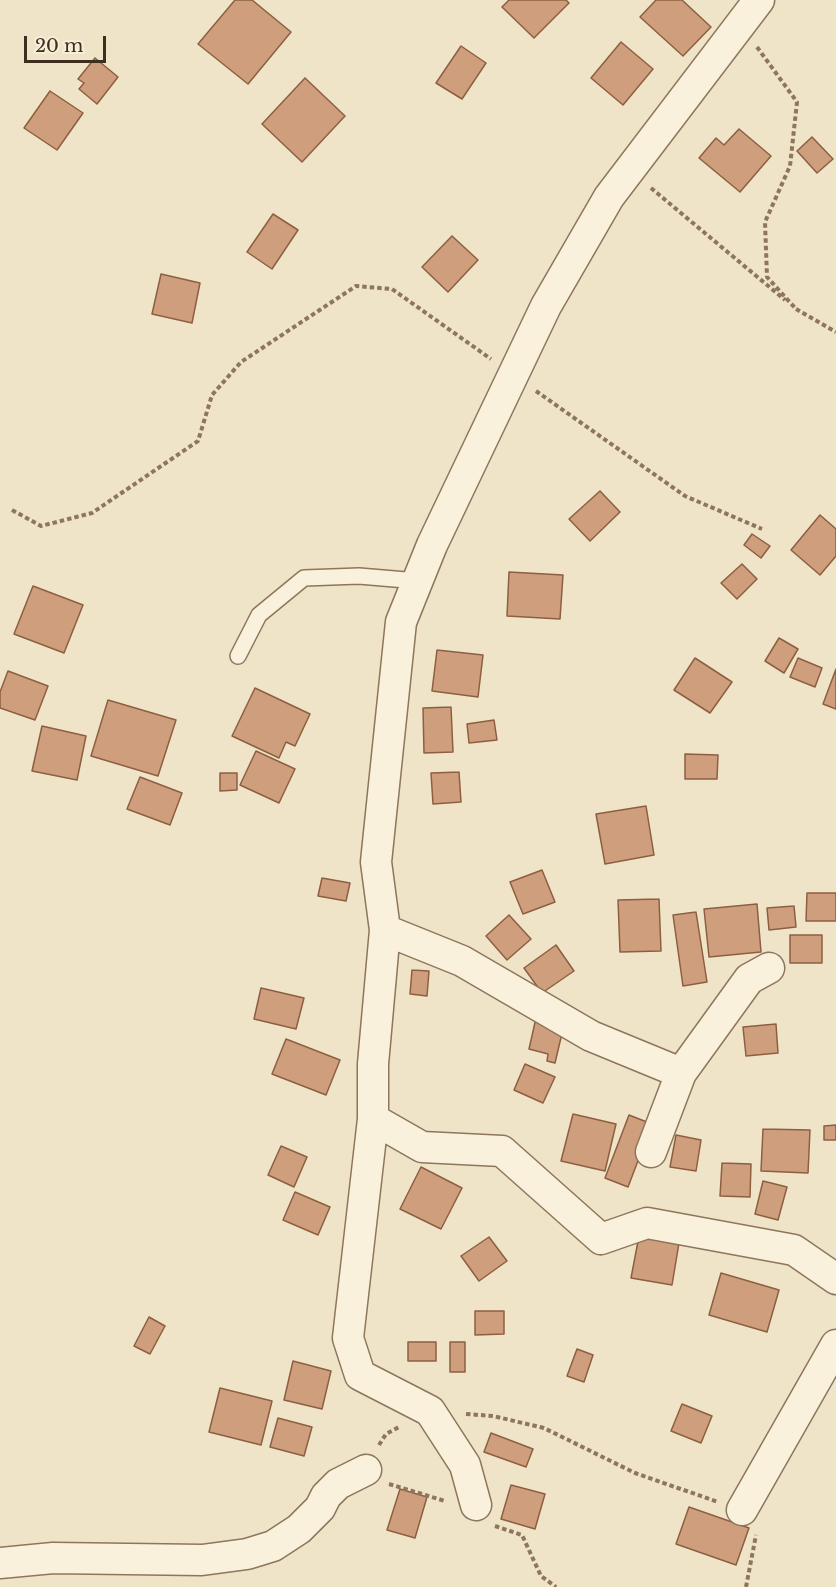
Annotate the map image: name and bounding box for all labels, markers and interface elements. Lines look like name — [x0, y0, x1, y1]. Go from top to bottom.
scale bar — [27, 24, 110, 62]
text: 20 m — [35, 35, 83, 57]

